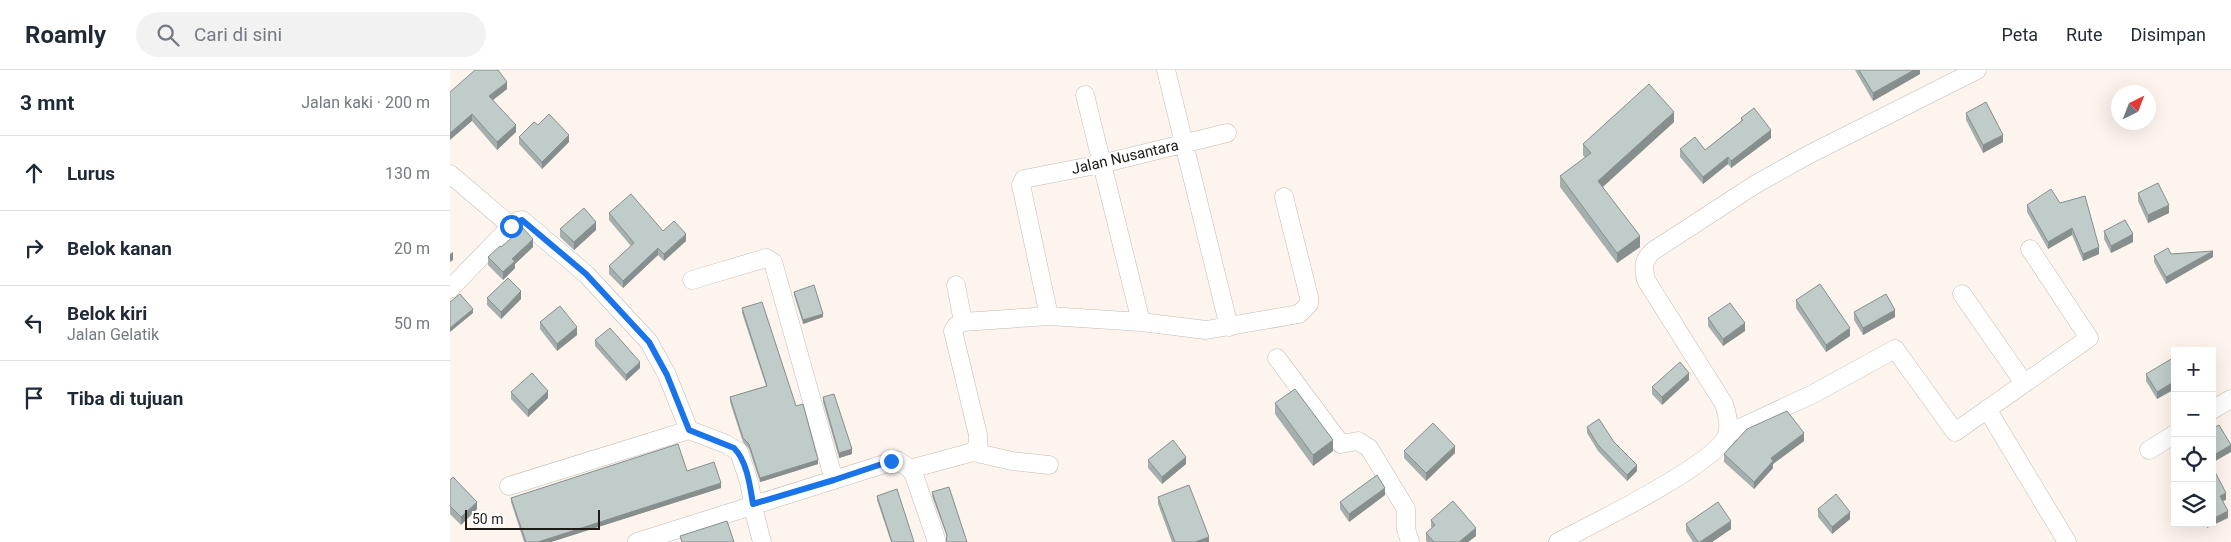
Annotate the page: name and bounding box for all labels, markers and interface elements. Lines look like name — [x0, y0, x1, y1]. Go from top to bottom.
search box — [136, 12, 486, 57]
text: Roamly — [25, 21, 106, 49]
icon: search — [154, 21, 182, 49]
text: Cari di sini — [194, 23, 282, 46]
text: Peta — [2002, 24, 2038, 45]
text: Rute — [2066, 24, 2103, 45]
text: Disimpan — [2131, 24, 2206, 45]
north arrow — [2111, 85, 2156, 130]
text: 3 mnt — [20, 91, 74, 115]
text: Jalan kaki · 200 m — [301, 93, 430, 112]
street label: Jalan Nusantara — [1070, 136, 1180, 178]
icon: ahead — [20, 159, 48, 187]
text: Lurus — [67, 162, 115, 185]
text: 130 m — [385, 164, 430, 183]
route start — [500, 215, 523, 238]
icon: right — [20, 234, 48, 262]
text: Belok kanan — [67, 237, 172, 260]
text: 20 m — [394, 239, 430, 258]
text: Belok kiri — [67, 302, 147, 325]
icon: left — [20, 309, 48, 337]
text: 50 m — [394, 314, 430, 333]
text: Jalan Gelatik — [67, 325, 159, 344]
map controls — [2171, 347, 2216, 527]
button: + — [2171, 347, 2216, 392]
icon: arrive — [20, 384, 48, 412]
text: Tiba di tujuan — [67, 387, 183, 410]
button: − — [2171, 392, 2216, 437]
button: locate — [2171, 437, 2216, 482]
route end — [880, 450, 903, 473]
button: layers — [2171, 482, 2216, 527]
scale bar — [465, 507, 600, 530]
text: 50 m — [472, 511, 504, 527]

